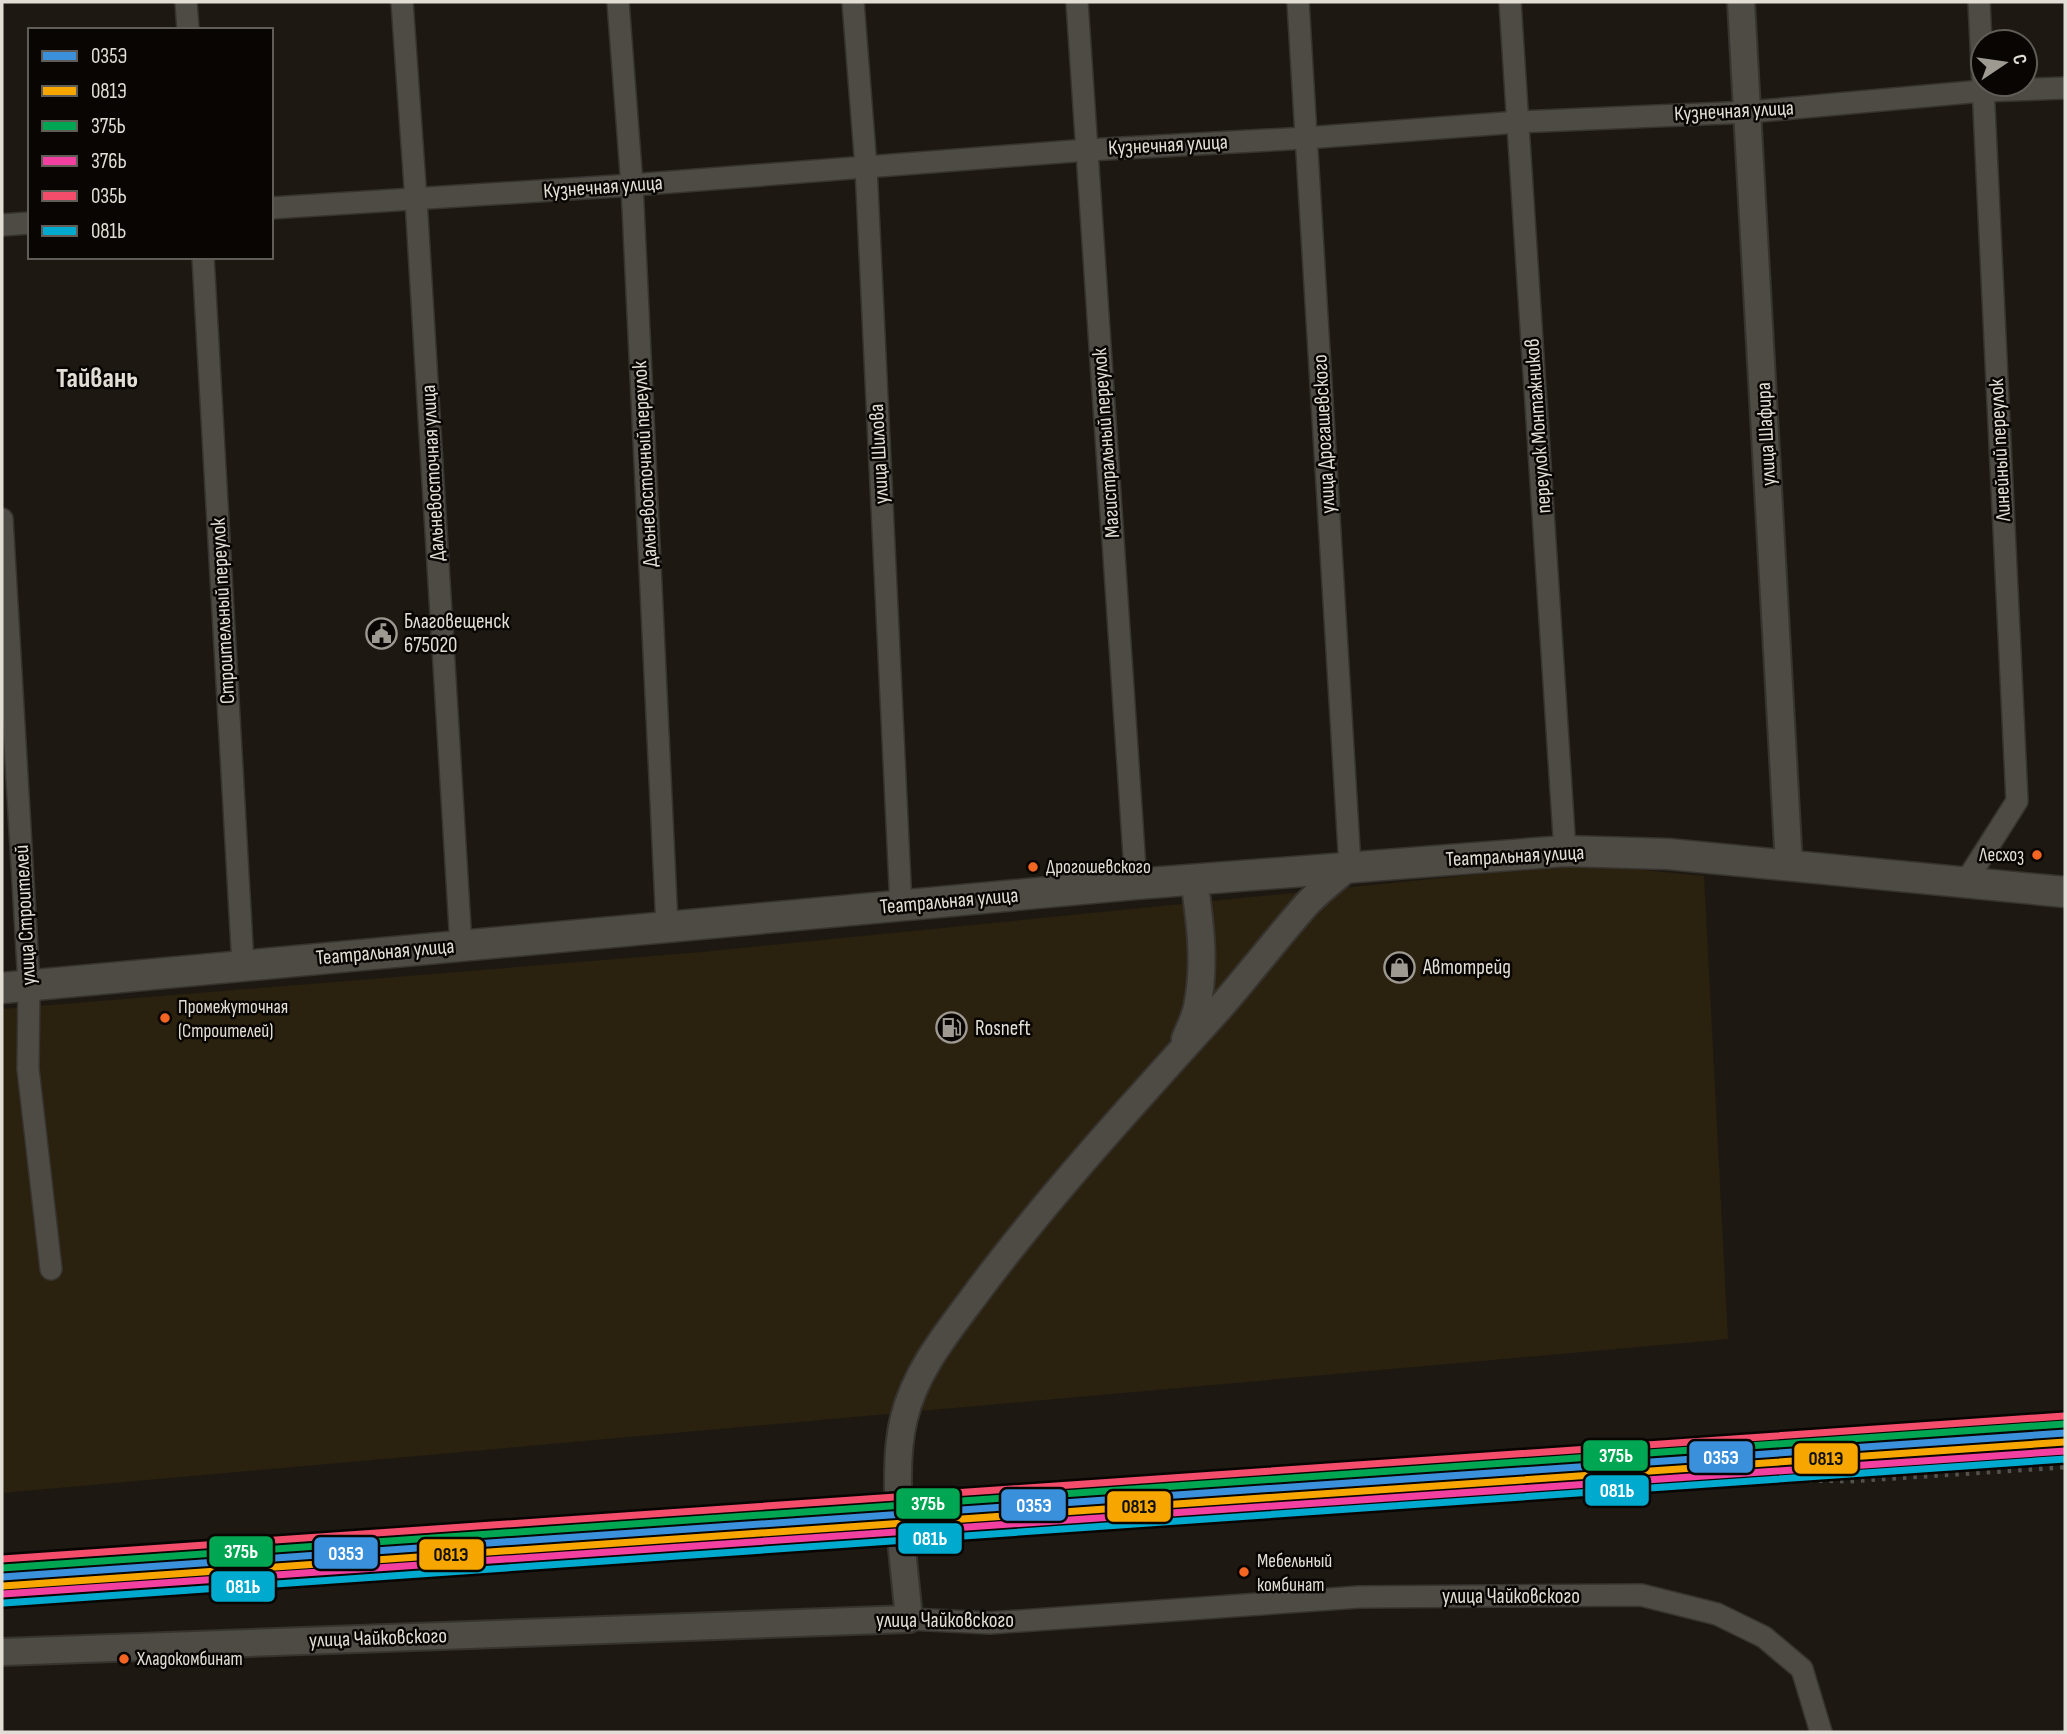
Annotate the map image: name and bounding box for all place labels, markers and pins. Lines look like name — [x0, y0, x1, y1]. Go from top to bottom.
place label: Благовещенск 675020 — [404, 609, 510, 658]
public building icon: Благовещенск 675020 — [364, 616, 398, 650]
place label: Лесхоз — [1978, 844, 2024, 867]
marker: Лесхоз — [2030, 848, 2044, 862]
place label: Дрогошевского — [1046, 856, 1151, 879]
marker: Дрогошевского — [1026, 860, 1040, 874]
shop icon: Автотрейд — [1383, 950, 1417, 984]
place label: Автотрейд — [1422, 955, 1511, 980]
place label: Промежуточная (Строителей) — [178, 996, 288, 1043]
marker: Промежуточная (Строителей) — [158, 1011, 172, 1025]
fuel station icon: Rosneft — [935, 1011, 969, 1045]
place label: Rosneft — [975, 1016, 1031, 1041]
place label: Мебельный комбинат — [1257, 1550, 1332, 1597]
marker: Мебельный комбинат — [1237, 1565, 1251, 1579]
place label: Хладокомбинат — [136, 1648, 243, 1671]
marker: Хладокомбинат — [117, 1652, 131, 1666]

